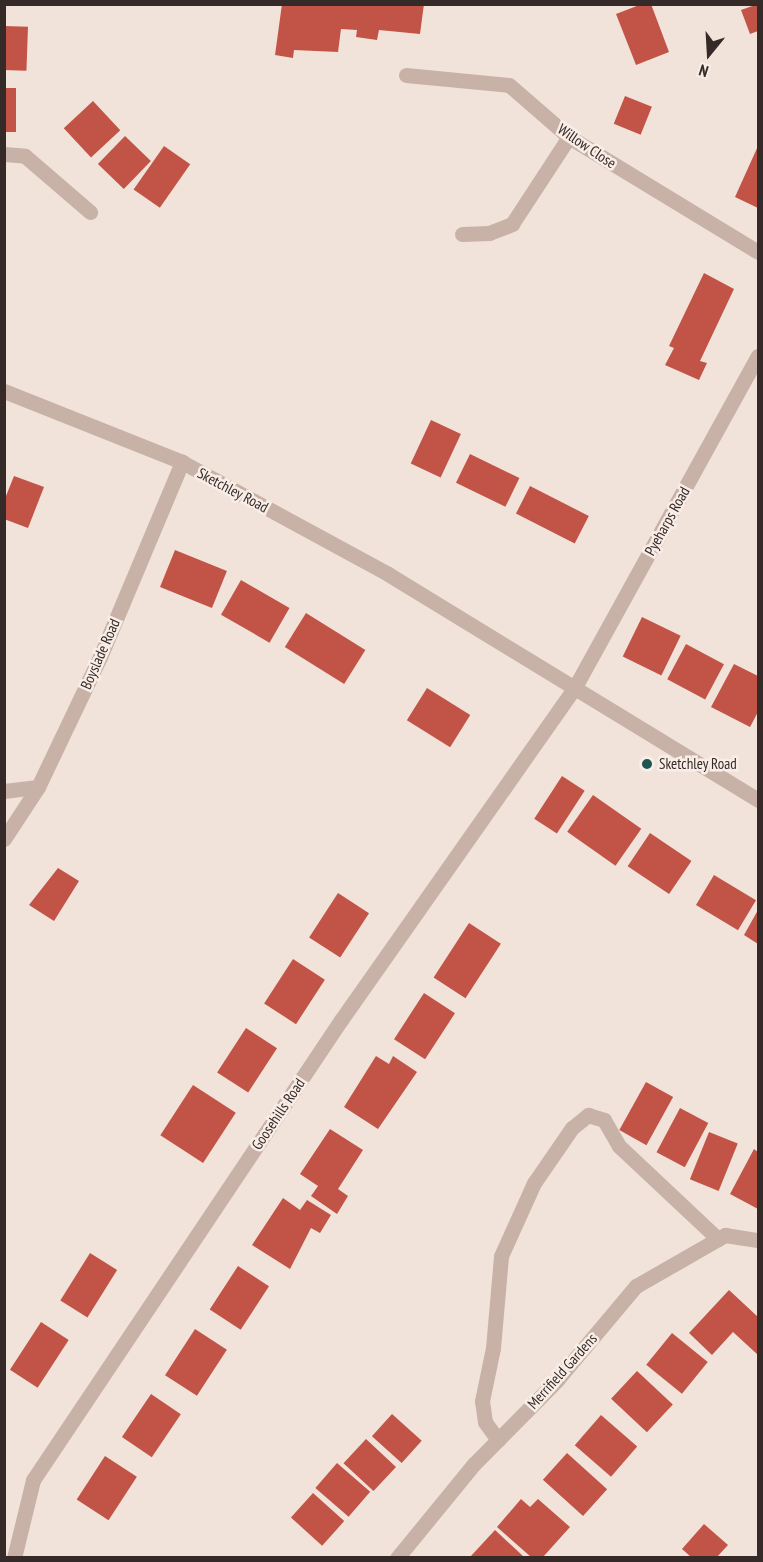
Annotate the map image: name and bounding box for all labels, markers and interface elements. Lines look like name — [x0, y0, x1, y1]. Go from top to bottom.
north arrow — [679, 24, 739, 84]
text: N — [696, 60, 711, 82]
street label: Willow Close — [554, 120, 620, 172]
street label: Sketchley Road — [194, 464, 272, 516]
street label: Pyeharps Road — [641, 484, 693, 558]
street label: Boyslade Road — [77, 616, 123, 692]
place label: Sketchley Road — [659, 755, 737, 773]
marker: Sketchley Road — [640, 757, 654, 771]
street label: Goosehills Road — [248, 1075, 308, 1153]
street label: Merrifield Gardens — [524, 1330, 600, 1412]

